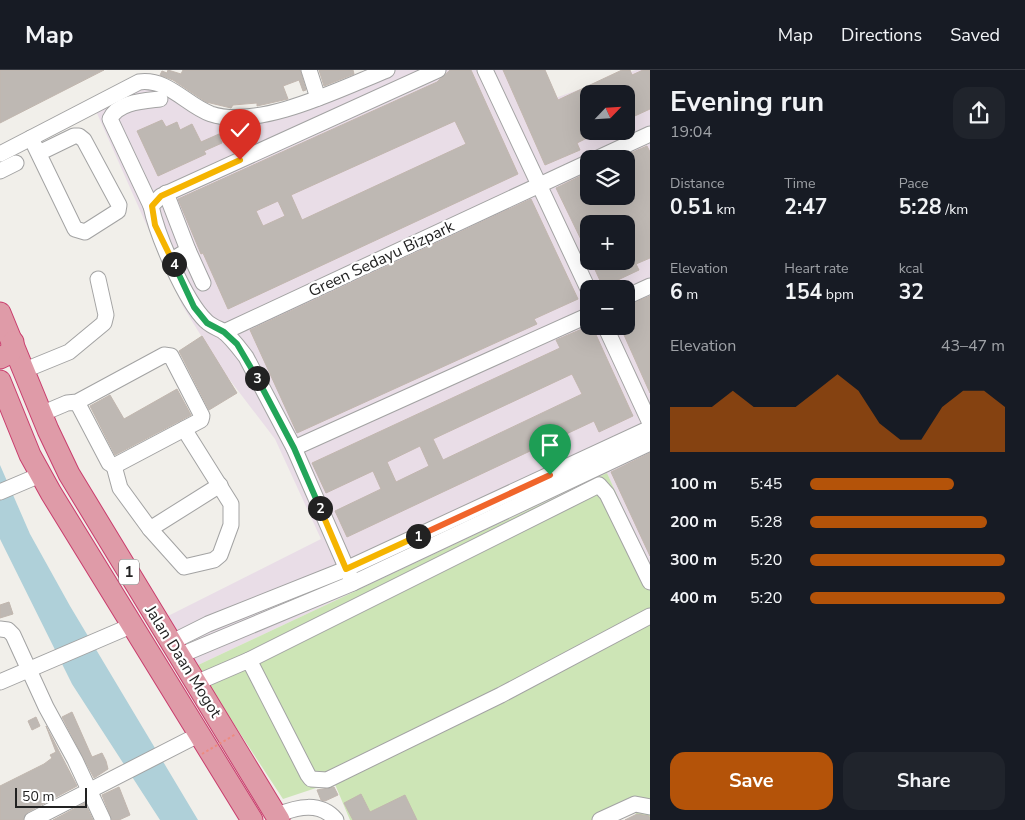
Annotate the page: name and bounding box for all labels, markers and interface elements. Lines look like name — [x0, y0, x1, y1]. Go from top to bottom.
text: Map — [25, 19, 73, 51]
text: Map — [778, 23, 813, 47]
text: Directions — [841, 23, 922, 47]
text: Saved — [950, 23, 1000, 47]
text: Evening run — [670, 83, 824, 121]
north arrow — [580, 85, 635, 140]
map controls — [580, 85, 635, 335]
button: share — [953, 87, 1005, 139]
pin — [219, 109, 261, 160]
icon: check — [226, 116, 254, 144]
text: 19:04 — [670, 121, 712, 143]
button: layers — [580, 150, 635, 205]
text: Distance — [670, 174, 724, 193]
text: Time — [784, 174, 815, 193]
text: Pace — [899, 174, 928, 193]
text: 0.51 — [670, 193, 713, 221]
text: 2:47 — [784, 193, 827, 221]
text: 5:28 — [899, 193, 942, 221]
text: km — [713, 200, 736, 219]
text: /km — [942, 200, 968, 219]
street label: Green Sedayu Bizpark — [305, 215, 459, 302]
button: + — [580, 215, 635, 270]
pin: 4 — [162, 252, 186, 276]
text: 4 — [170, 255, 179, 274]
text: Elevation — [670, 259, 728, 278]
text: Heart rate — [784, 259, 848, 278]
text: kcal — [899, 259, 923, 278]
text: 6 — [670, 278, 683, 306]
text: 154 — [784, 278, 822, 306]
text: 32 — [899, 278, 924, 306]
button: − — [580, 280, 635, 335]
text: m — [683, 285, 698, 304]
text: bpm — [822, 285, 854, 304]
text: Elevation — [670, 335, 736, 357]
text: 43–47 m — [941, 335, 1005, 357]
pin: 3 — [244, 366, 270, 390]
text: 3 — [253, 369, 262, 388]
pin — [529, 424, 571, 475]
icon: arrive — [536, 431, 564, 459]
text: 100 m — [670, 473, 717, 495]
text: 5:45 — [750, 473, 782, 495]
pin: 2 — [308, 496, 332, 520]
text: 2 — [316, 499, 325, 518]
text: 200 m — [670, 511, 717, 533]
text: 5:28 — [750, 511, 782, 533]
pin: 1 — [406, 524, 430, 548]
text: 1 — [414, 527, 423, 546]
text: 300 m — [670, 549, 717, 571]
text: 5:20 — [750, 549, 782, 571]
road number: 1 — [119, 560, 139, 584]
text: 400 m — [670, 587, 717, 609]
text: 5:20 — [750, 587, 782, 609]
street label: Jalan Daan Mogot — [139, 600, 227, 722]
button: Save — [670, 752, 833, 810]
button: Share — [843, 752, 1005, 810]
scale bar — [15, 785, 88, 808]
text: 50 m — [22, 787, 54, 806]

